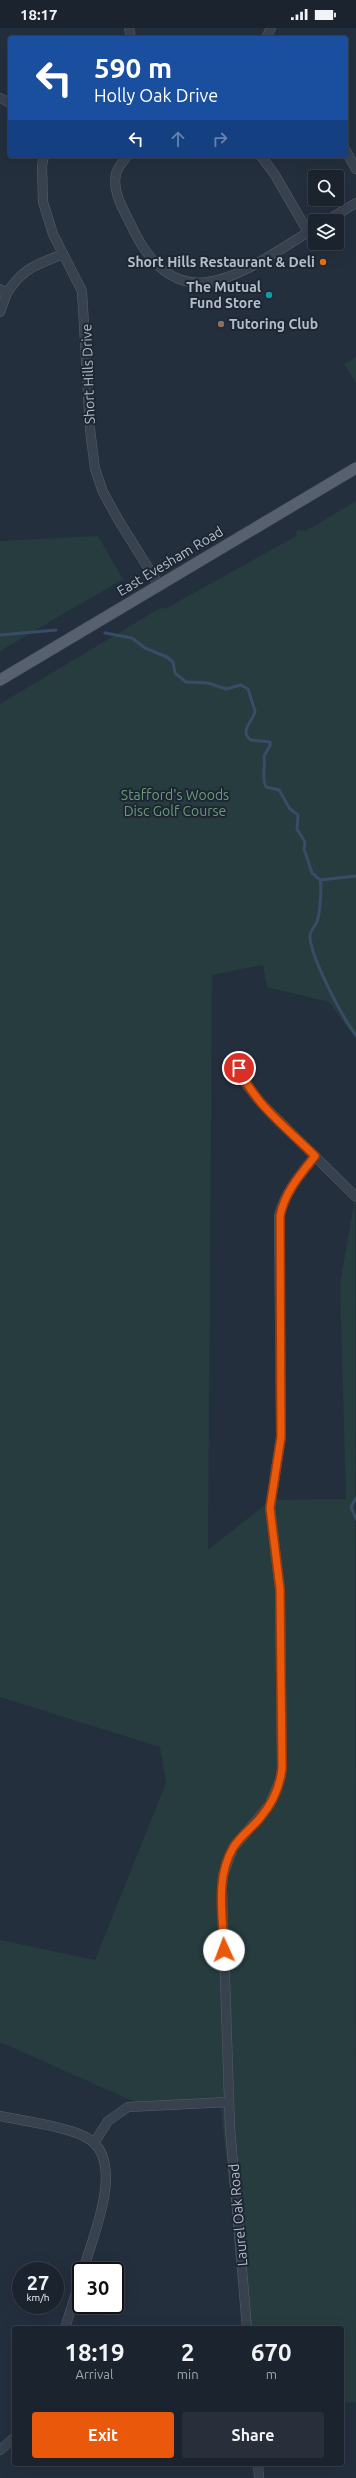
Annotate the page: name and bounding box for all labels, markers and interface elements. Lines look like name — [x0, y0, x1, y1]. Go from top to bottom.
text: 18:17 — [20, 6, 58, 23]
icon: left — [28, 52, 80, 104]
text: 590 m — [94, 52, 172, 83]
text: Holly Oak Drive — [94, 85, 218, 105]
icon: left — [125, 128, 147, 150]
icon: ahead — [167, 128, 189, 150]
icon: right — [209, 128, 231, 150]
map controls — [308, 170, 344, 250]
button: search — [308, 170, 344, 206]
button: layers — [308, 214, 344, 250]
place label: Short Hills Restaurant & Deli — [127, 254, 315, 270]
marker: Short Hills Restaurant & Deli — [318, 257, 328, 267]
place label: The Mutual Fund Store — [186, 279, 261, 311]
marker: The Mutual Fund Store — [264, 290, 274, 300]
place label: Tutoring Club — [229, 316, 318, 332]
marker: Tutoring Club — [216, 319, 226, 329]
street label: Short Hills Drive — [78, 324, 98, 424]
street label: East Evesham Road — [114, 523, 226, 599]
park label: Stafford's Woods Disc Golf Course — [121, 787, 229, 819]
pin — [222, 1051, 256, 1085]
icon: arrive — [228, 1057, 250, 1079]
position arrow — [203, 1929, 245, 1971]
street label: Laurel Oak Road — [226, 2163, 250, 2267]
speed limit sign: 30 — [72, 2262, 124, 2314]
text: 27 — [27, 2271, 49, 2294]
text: km/h — [26, 2292, 50, 2303]
text: 18:19 — [64, 2339, 124, 2366]
text: 2 — [181, 2339, 194, 2366]
text: 670 — [251, 2339, 292, 2366]
text: Arrival — [75, 2367, 113, 2381]
text: min — [177, 2367, 199, 2381]
text: m — [266, 2367, 277, 2381]
button: Exit — [32, 2412, 174, 2458]
button: Share — [182, 2412, 324, 2458]

